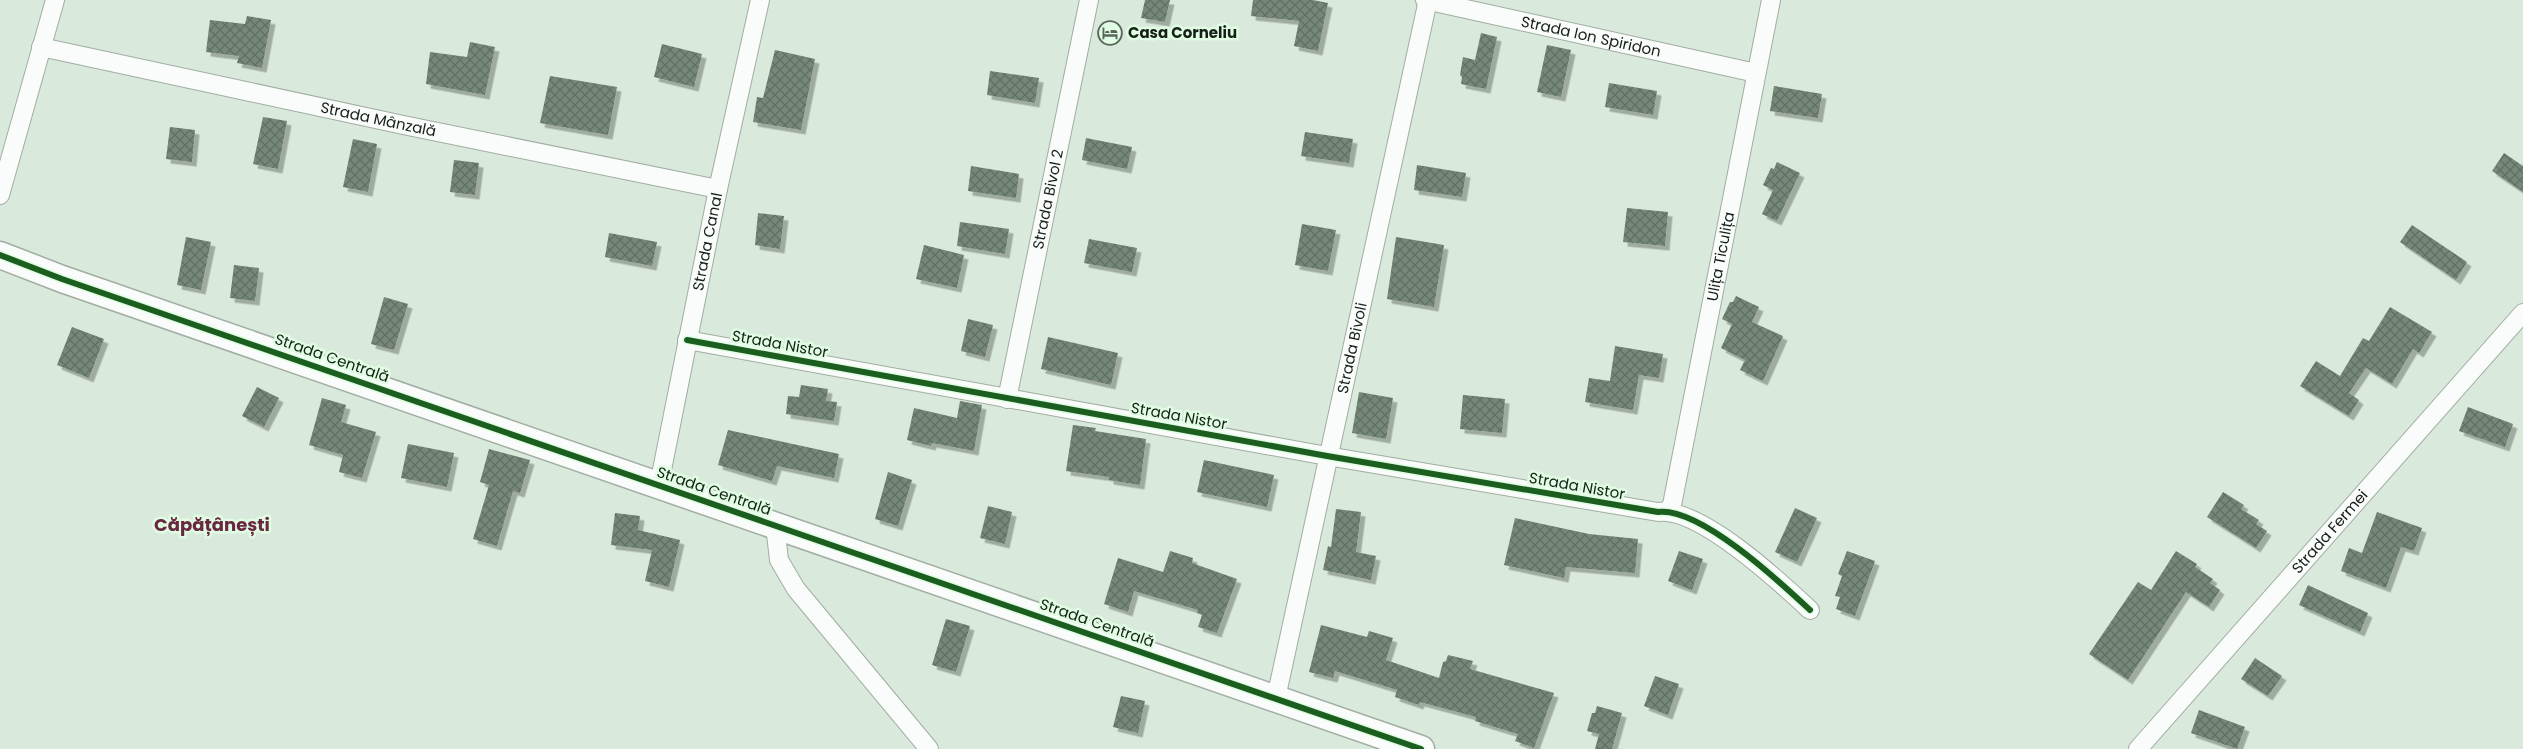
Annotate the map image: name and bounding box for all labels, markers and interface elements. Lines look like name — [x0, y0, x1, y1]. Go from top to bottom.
street label: Strada Ion Spiridon — [1519, 11, 1663, 62]
hotel icon: Casa Corneliu — [1097, 20, 1123, 46]
place label: Casa Corneliu — [1128, 22, 1237, 43]
street label: Strada Mânzală — [319, 96, 438, 141]
street label: Strada Bivol 2 — [1027, 147, 1068, 251]
street label: Strada Canal — [687, 191, 727, 293]
street label: Ulița Ticulița — [1701, 210, 1739, 303]
street label: Strada Bivoli — [1332, 301, 1372, 396]
street label: Strada Nistor — [730, 325, 830, 362]
street label: Strada Centrală — [272, 328, 392, 387]
street label: Strada Nistor — [1129, 397, 1229, 434]
street label: Strada Centrală — [654, 461, 774, 520]
street label: Strada Nistor — [1527, 467, 1627, 504]
street label: Strada Fermei — [2287, 485, 2372, 578]
district label: Căpățânești — [154, 512, 270, 537]
street label: Strada Centrală — [1037, 593, 1157, 652]

